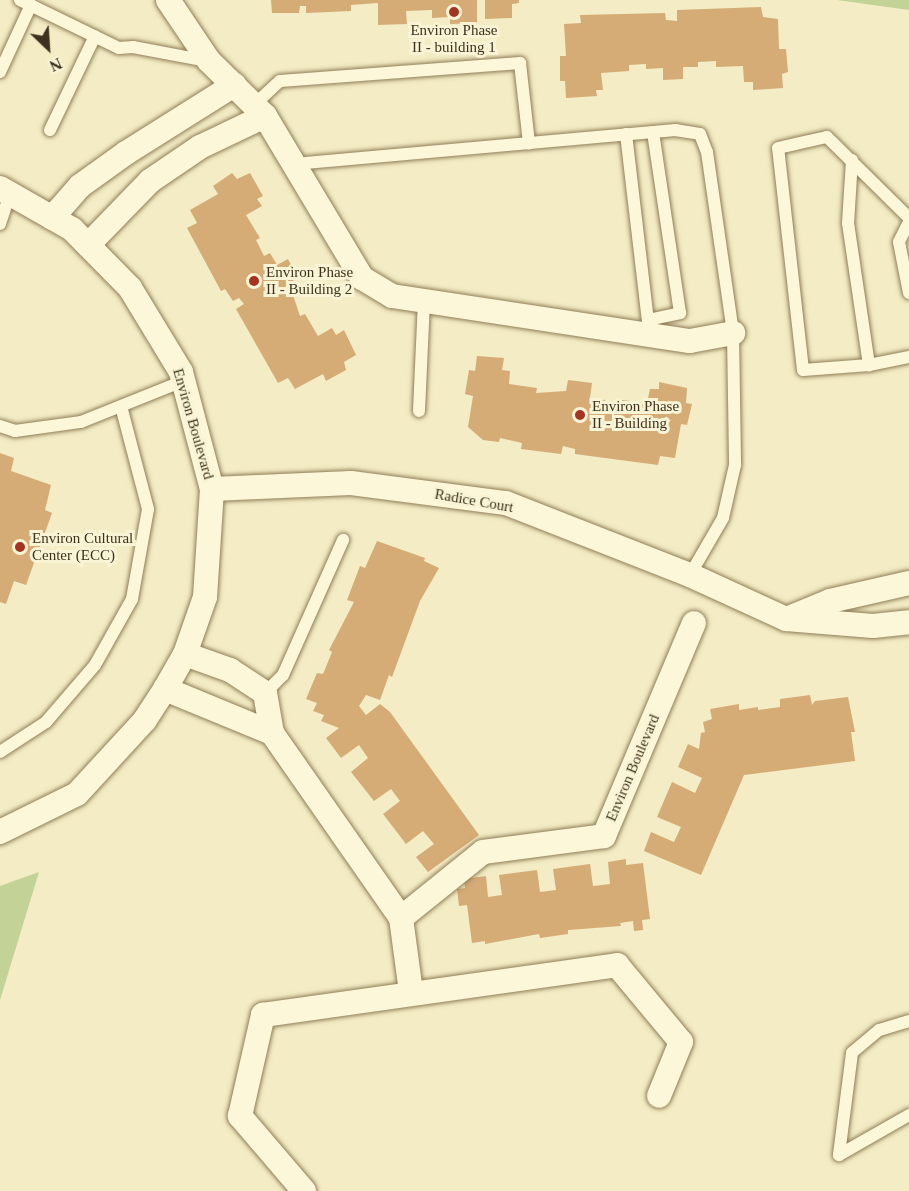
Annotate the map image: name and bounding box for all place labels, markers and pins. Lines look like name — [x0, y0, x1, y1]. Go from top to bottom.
marker: Environ Phase II - building 1 — [447, 5, 461, 19]
place label: Environ Phase II - building 1 — [410, 21, 498, 56]
place label: Environ Phase II - Building 2 — [266, 263, 353, 298]
marker: Environ Phase II - Building 2 — [247, 274, 261, 288]
place label: Environ Phase II - Building — [592, 397, 679, 432]
marker: Environ Phase II - Building — [573, 408, 587, 422]
place label: Environ Cultural Center (ECC) — [32, 529, 133, 564]
marker: Environ Cultural Center (ECC) — [13, 540, 27, 554]

